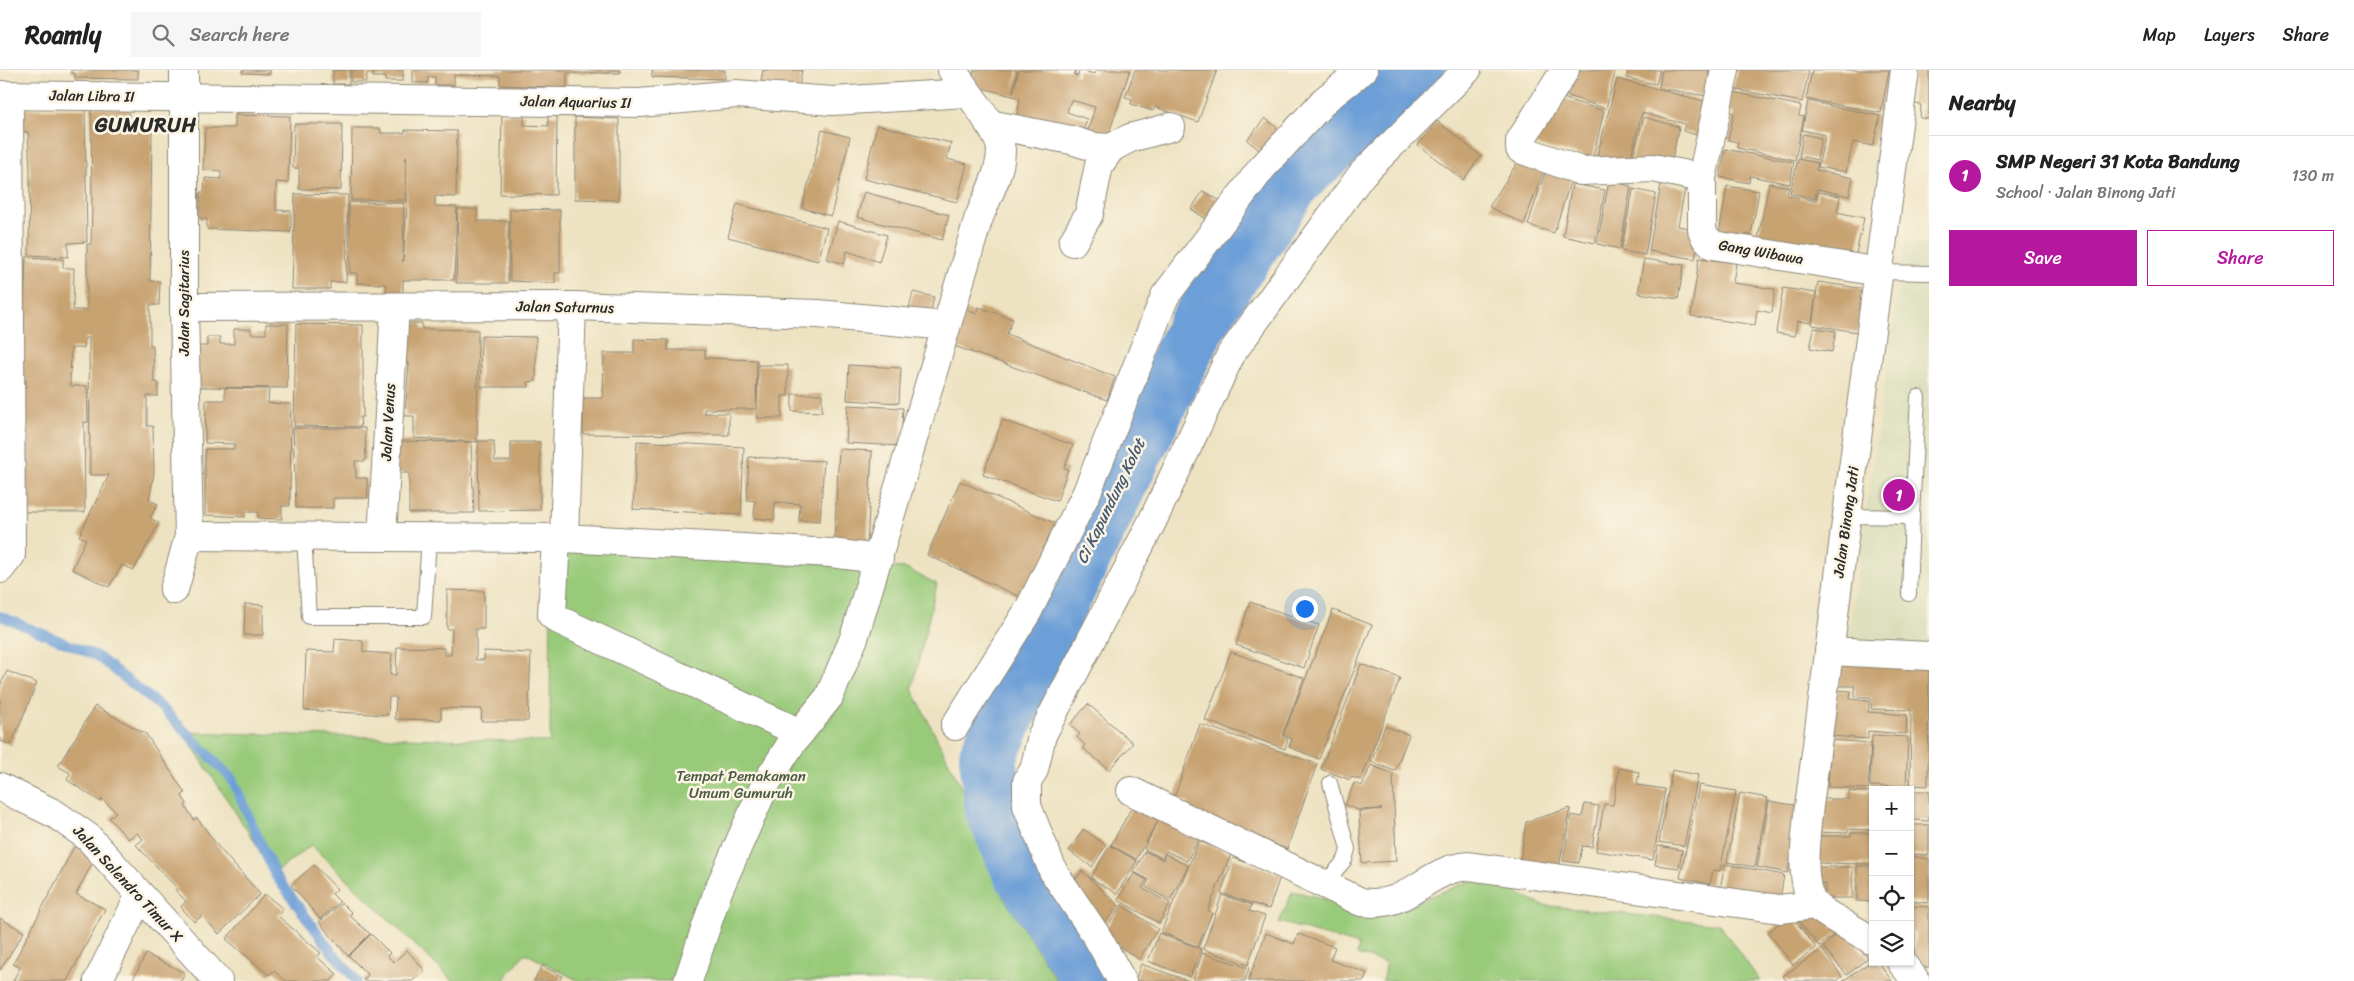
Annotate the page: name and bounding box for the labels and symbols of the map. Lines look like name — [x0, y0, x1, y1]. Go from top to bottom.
street label: Jalan Libra II — [48, 82, 135, 110]
street label: Jalan Aquarius II — [519, 88, 632, 116]
district label: GUMURUH — [94, 108, 197, 143]
street label: Gang Wibawa — [1717, 232, 1806, 272]
street label: Jalan Sagitarius — [171, 249, 197, 357]
street label: Jalan Saturnus — [515, 293, 615, 321]
street label: Jalan Venus — [373, 382, 403, 462]
water label: Ci Kapundung Kolot — [1068, 432, 1154, 569]
street label: Jalan Binong Jati — [1825, 464, 1867, 580]
pin: 1 — [1883, 476, 1915, 514]
your location — [1292, 596, 1318, 622]
park label: Tempat Pemakaman Umum Gumuruh — [676, 763, 806, 806]
street label: Jalan Salendro Timur X — [66, 818, 190, 949]

